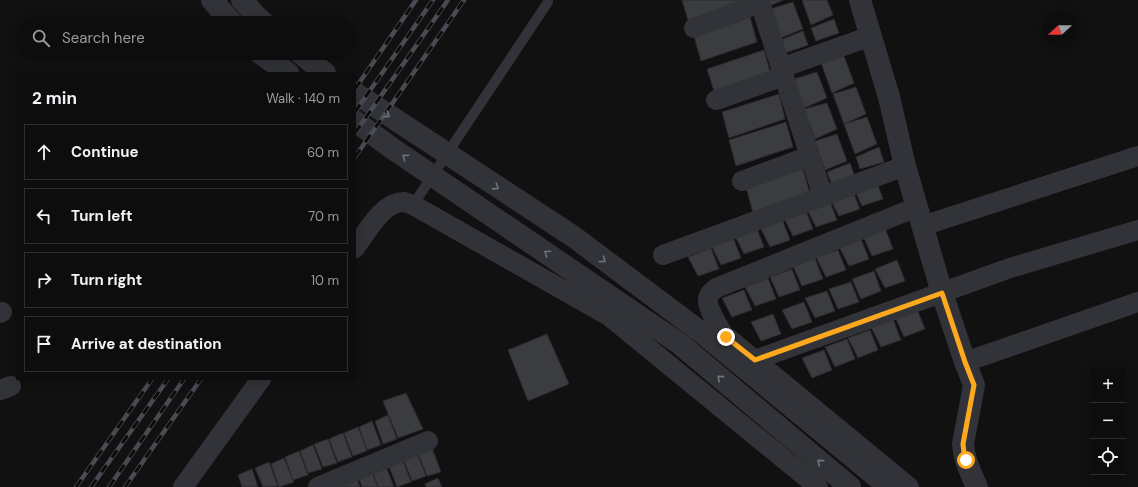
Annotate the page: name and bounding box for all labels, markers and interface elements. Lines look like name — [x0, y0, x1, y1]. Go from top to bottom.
north arrow — [1042, 12, 1078, 48]
search box — [16, 16, 356, 60]
icon: search — [30, 27, 52, 49]
text: Search here — [62, 28, 145, 48]
text: 2 min — [32, 87, 77, 109]
text: Walk · 140 m — [266, 90, 340, 107]
one-way arrow — [383, 110, 390, 117]
icon: ahead — [33, 141, 55, 163]
text: Continue — [71, 142, 139, 162]
text: 60 m — [307, 144, 339, 161]
one-way arrow — [402, 155, 409, 162]
one-way arrow — [492, 182, 499, 189]
icon: left — [33, 205, 55, 227]
text: Turn left — [71, 206, 132, 226]
text: 70 m — [308, 208, 339, 225]
one-way arrow — [544, 250, 551, 258]
one-way arrow — [599, 255, 606, 262]
icon: right — [33, 269, 55, 291]
text: Turn right — [71, 270, 142, 290]
text: 10 m — [311, 272, 339, 289]
route end — [717, 328, 735, 346]
icon: arrive — [33, 333, 55, 355]
text: Arrive at destination — [71, 334, 222, 354]
map controls — [1090, 367, 1126, 475]
button: + — [1090, 367, 1126, 403]
one-way arrow — [718, 376, 725, 383]
button: − — [1090, 403, 1126, 439]
button: locate — [1090, 439, 1126, 475]
route start — [957, 451, 975, 469]
one-way arrow — [817, 459, 825, 466]

